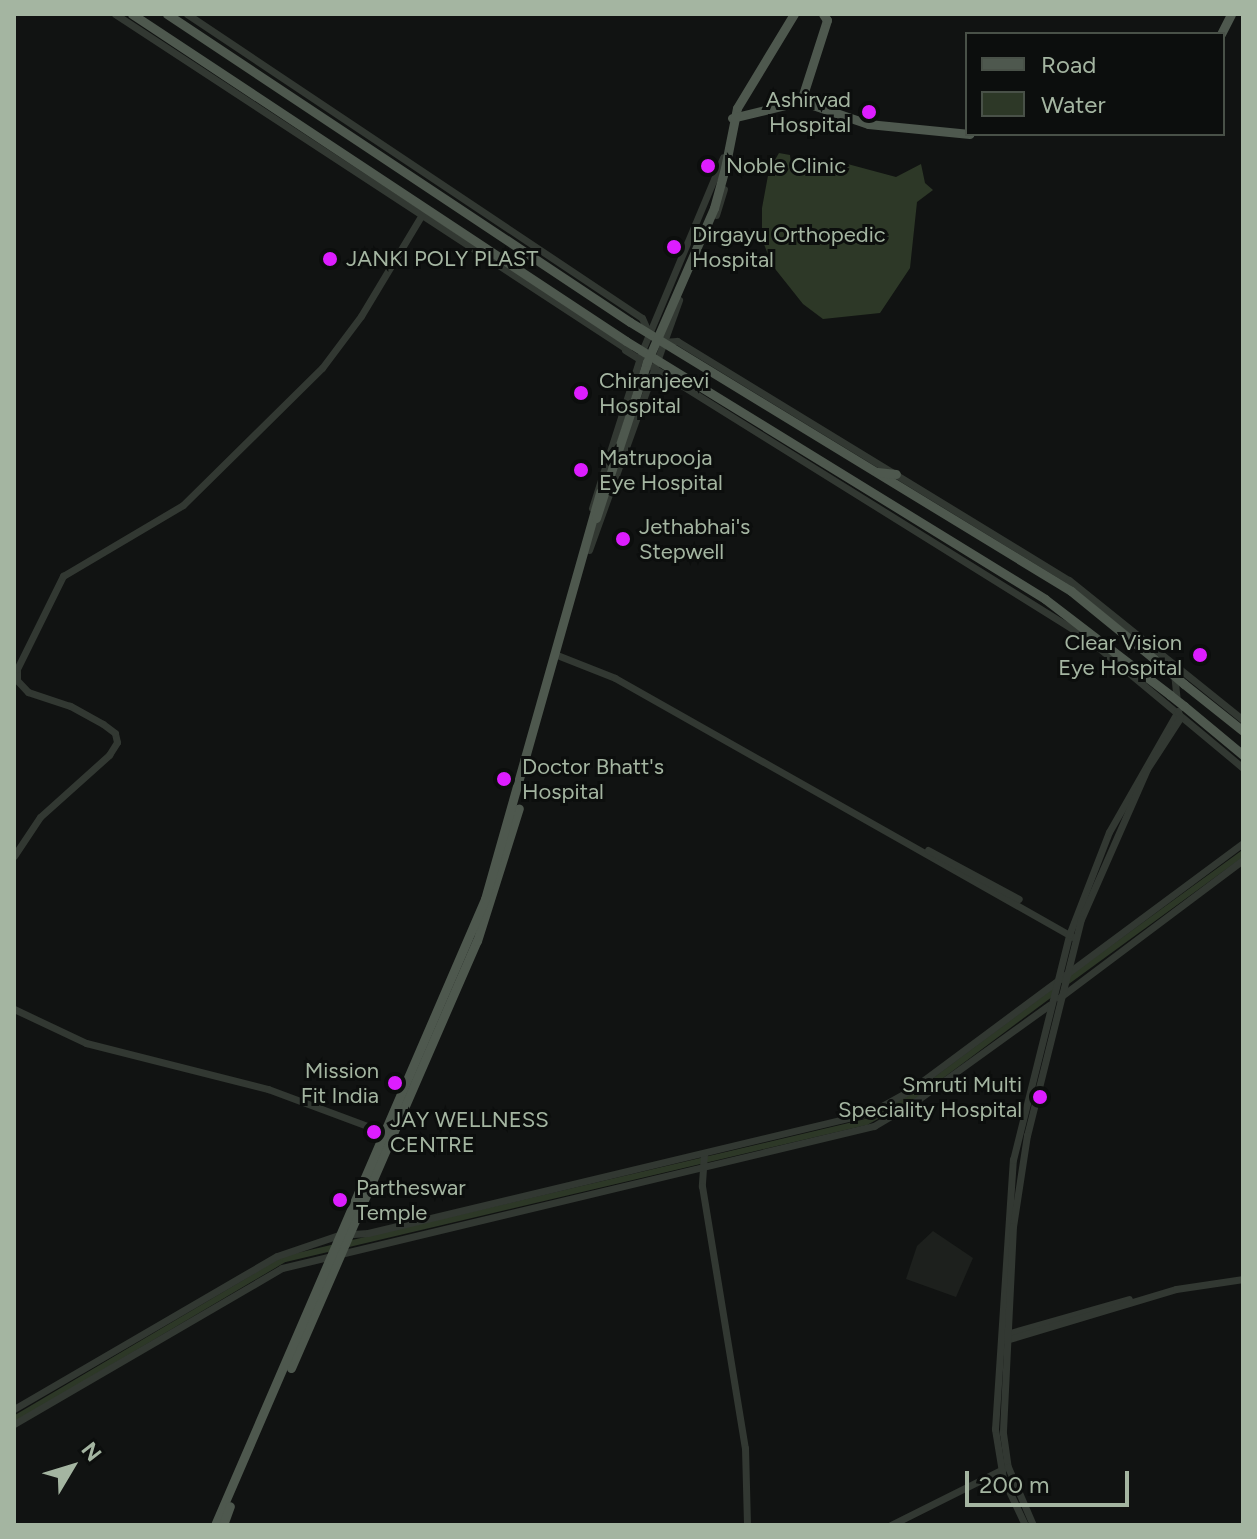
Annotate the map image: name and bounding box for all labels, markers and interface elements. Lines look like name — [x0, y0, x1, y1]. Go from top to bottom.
legend — [965, 32, 1225, 136]
text: Road — [1041, 50, 1096, 79]
place label: Ashirvad Hospital — [766, 86, 851, 138]
text: Water — [1041, 90, 1106, 119]
marker: Ashirvad Hospital — [858, 101, 880, 123]
place label: Noble Clinic — [726, 153, 846, 179]
marker: Noble Clinic — [697, 155, 719, 177]
place label: Dirgayu Orthopedic Hospital — [692, 221, 886, 272]
marker: Dirgayu Orthopedic Hospital — [663, 236, 685, 258]
place label: JANKI POLY PLAST — [346, 246, 538, 272]
marker: JANKI POLY PLAST — [321, 250, 339, 268]
place label: Chiranjeevi Hospital — [599, 367, 709, 418]
marker: Chiranjeevi Hospital — [570, 382, 592, 404]
place label: Matrupooja Eye Hospital — [599, 444, 723, 496]
marker: Matrupooja Eye Hospital — [570, 459, 592, 481]
place label: Jethabhai's Stepwell — [639, 513, 750, 564]
marker: Jethabhai's Stepwell — [614, 530, 632, 548]
place label: Clear Vision Eye Hospital — [1058, 629, 1182, 680]
marker: Clear Vision Eye Hospital — [1189, 644, 1211, 666]
place label: Doctor Bhatt's Hospital — [522, 753, 664, 804]
marker: Doctor Bhatt's Hospital — [493, 768, 515, 790]
place label: Mission Fit India — [301, 1057, 379, 1108]
place label: Smruti Multi Speciality Hospital — [838, 1071, 1022, 1122]
marker: Mission Fit India — [386, 1074, 404, 1092]
marker: Smruti Multi Speciality Hospital — [1029, 1086, 1051, 1108]
place label: JAY WELLNESS CENTRE — [390, 1106, 549, 1158]
marker: JAY WELLNESS CENTRE — [365, 1123, 383, 1141]
place label: Partheswar Temple — [356, 1174, 466, 1226]
marker: Partheswar Temple — [331, 1191, 349, 1209]
north arrow — [32, 1427, 112, 1507]
text: N — [75, 1437, 107, 1467]
scale bar — [969, 1455, 1133, 1505]
text: 200 m — [979, 1470, 1050, 1499]

